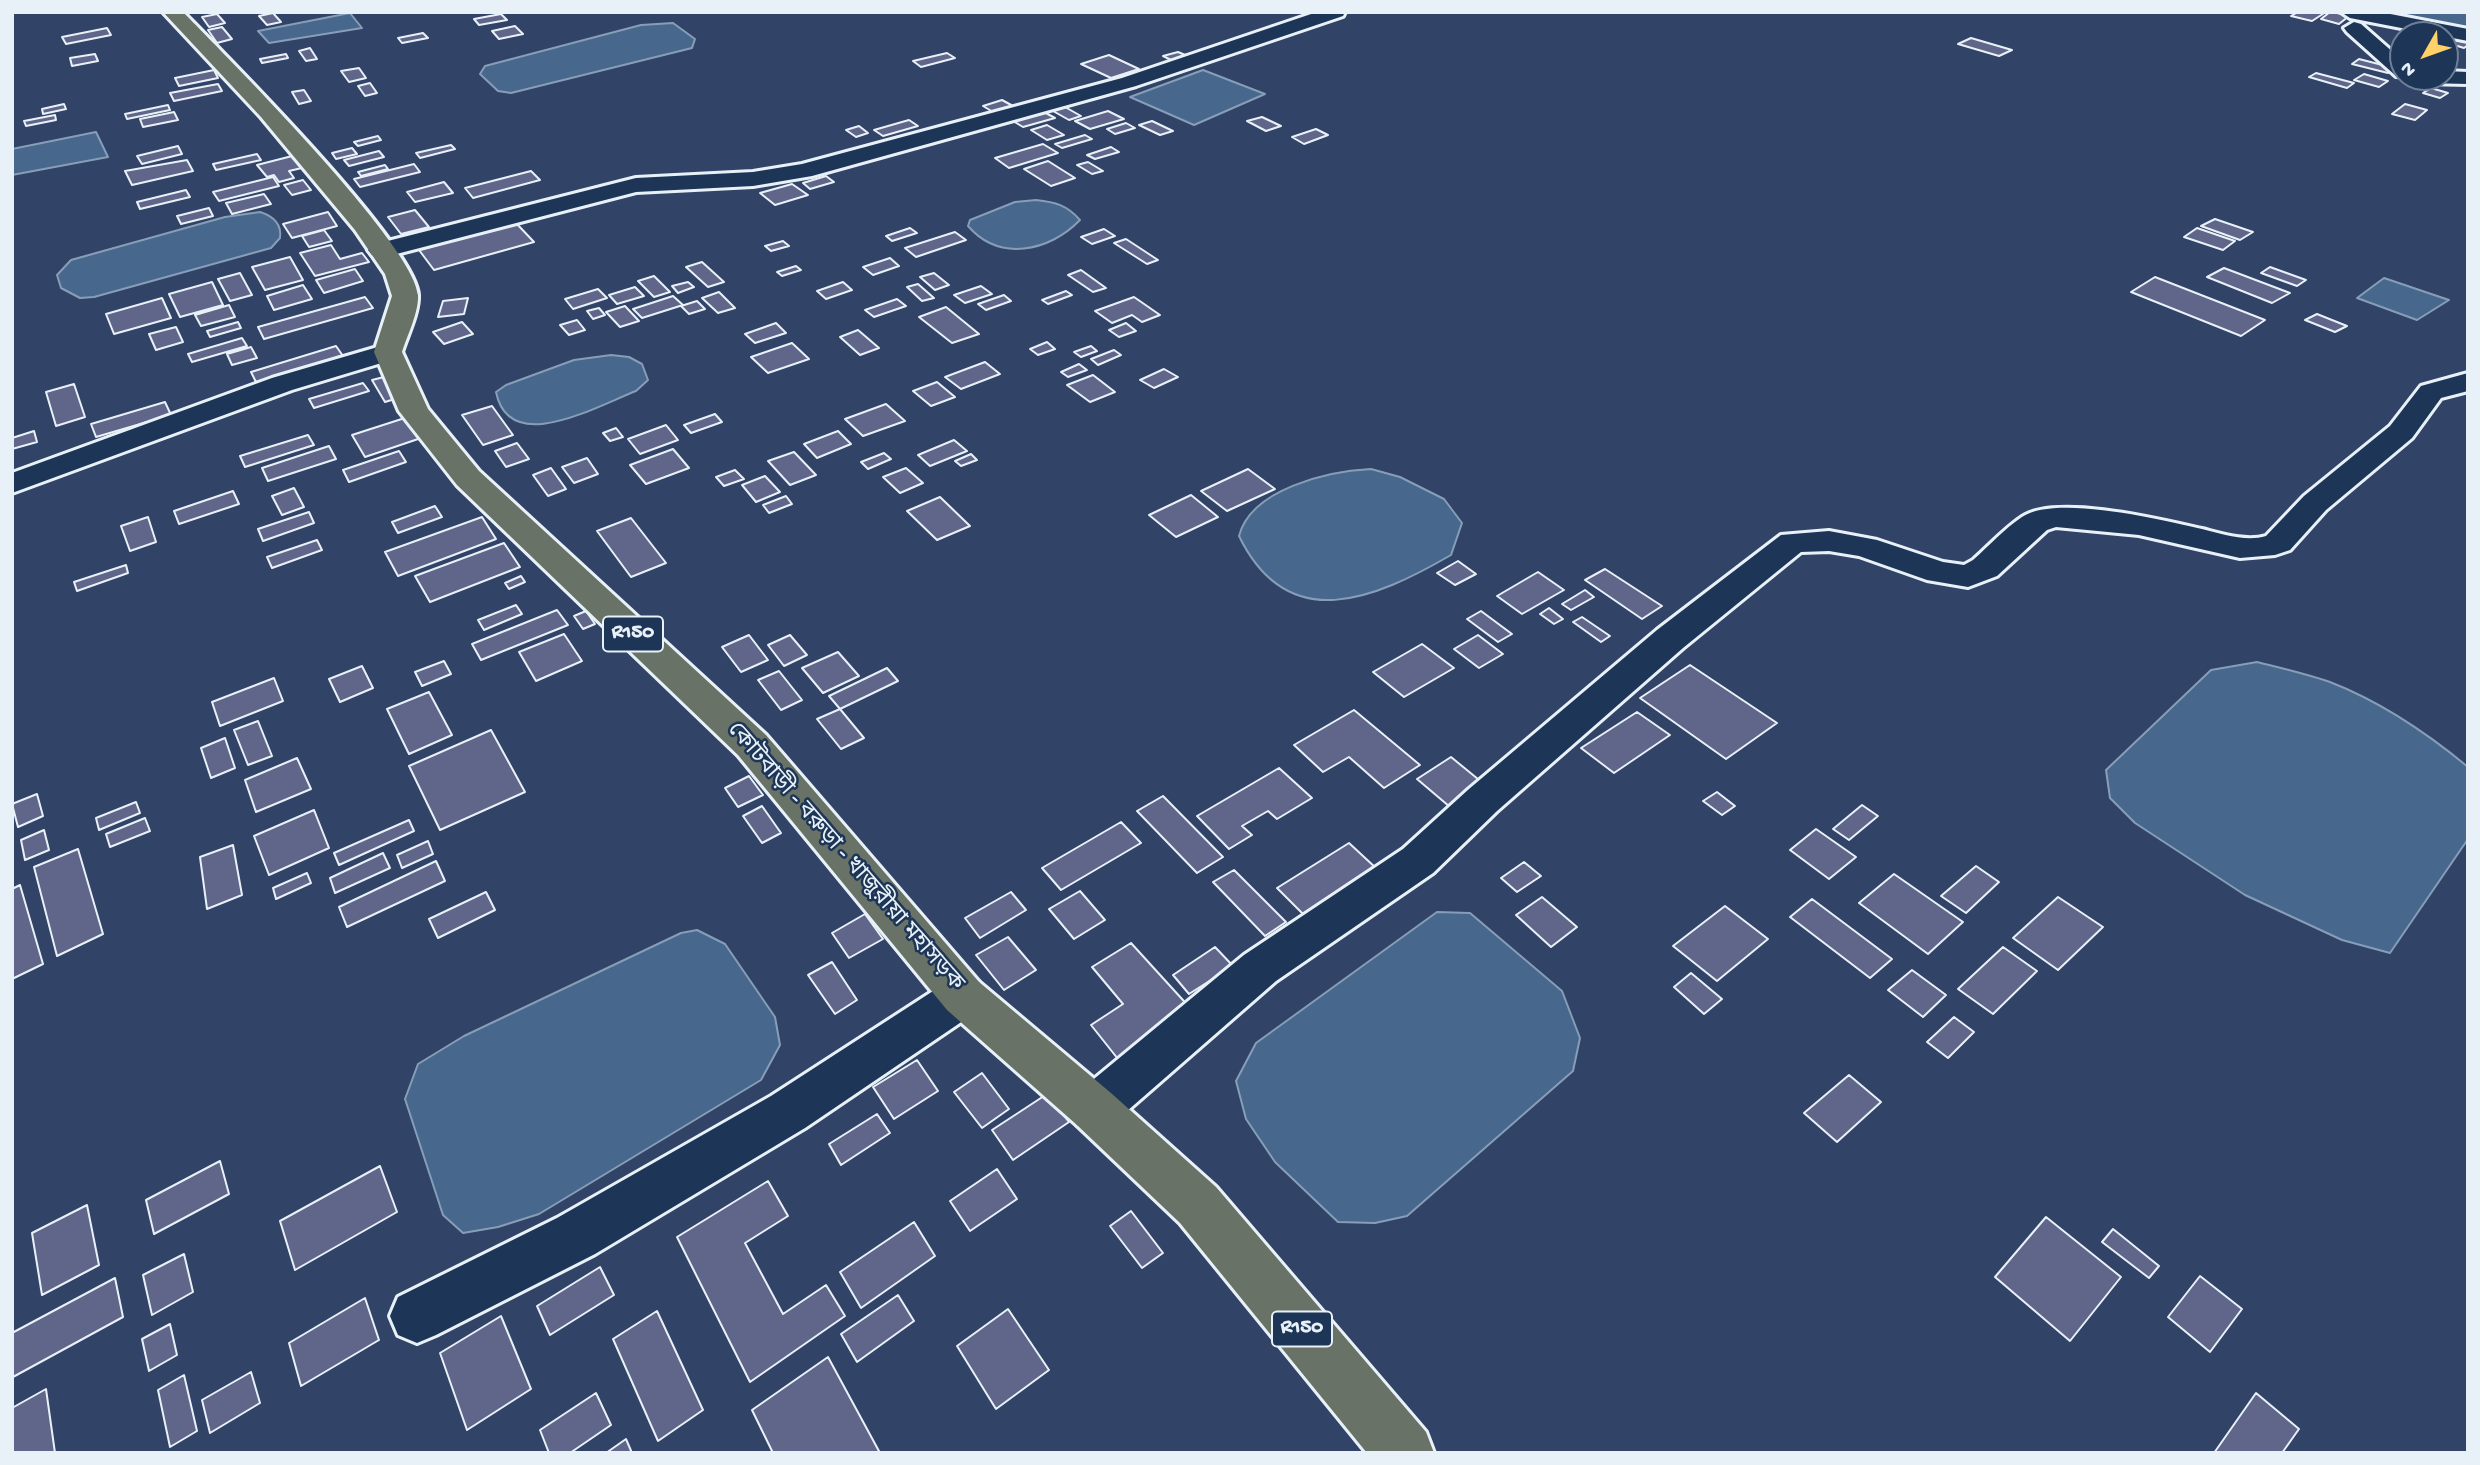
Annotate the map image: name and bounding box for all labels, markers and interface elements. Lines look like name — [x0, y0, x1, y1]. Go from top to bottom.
north arrow — [2389, 21, 2459, 91]
text: N — [2396, 56, 2422, 81]
road number: R150 — [603, 616, 663, 652]
street label: কোটবাড়ী - বরুড়া - খাজুরীয়া মহাসড়ক — [720, 718, 968, 998]
road number: R150 — [1272, 1312, 1332, 1346]

